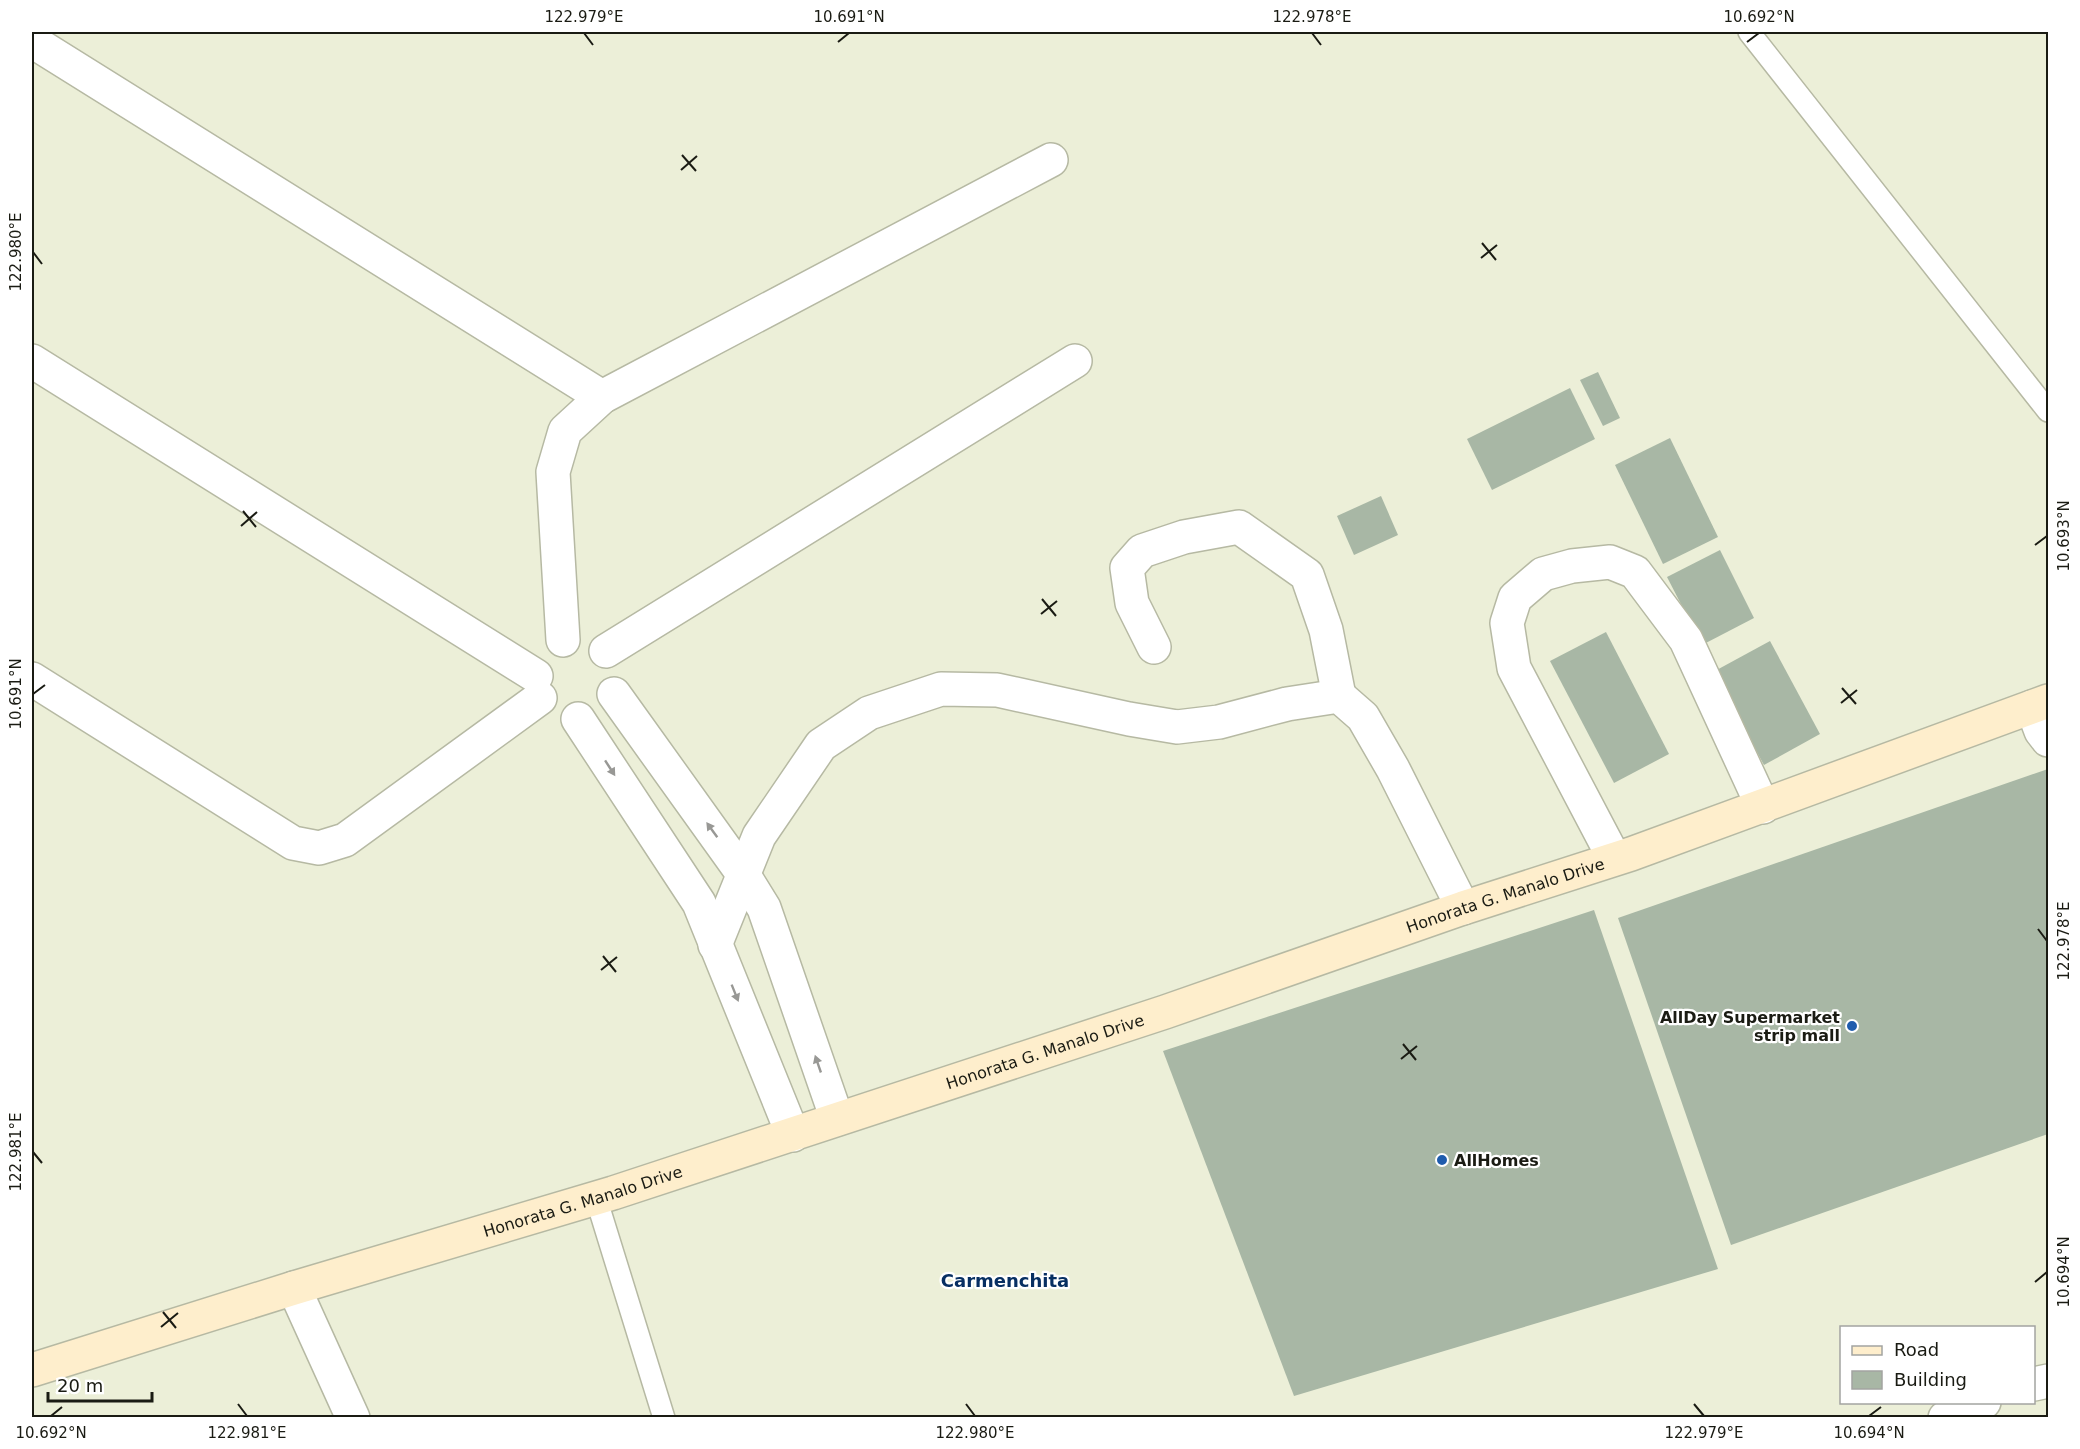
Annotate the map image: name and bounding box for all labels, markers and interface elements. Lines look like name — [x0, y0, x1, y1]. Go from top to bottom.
text: 122.979°E — [544, 8, 624, 26]
text: 10.691°N — [813, 8, 885, 26]
text: 122.978°E — [1272, 8, 1352, 26]
text: 10.692°N — [1723, 8, 1795, 26]
text: 122.980°E — [7, 212, 25, 292]
text: 10.693°N — [2055, 500, 2073, 572]
text: 10.691°N — [7, 658, 25, 730]
one-way arrow — [605, 760, 616, 777]
one-way arrow — [706, 823, 718, 839]
street label: Honorata G. Manalo Drive — [1404, 854, 1607, 937]
text: 122.978°E — [2055, 901, 2073, 981]
one-way arrow — [731, 984, 740, 1002]
place label: AllDay Supermarket strip mall — [1660, 1008, 1840, 1045]
street label: Honorata G. Manalo Drive — [944, 1010, 1147, 1093]
marker: AllDay Supermarket strip mall — [1845, 1019, 1859, 1033]
one-way arrow — [812, 1055, 822, 1073]
text: 122.981°E — [7, 1112, 25, 1192]
place label: AllHomes — [1454, 1151, 1539, 1170]
marker: AllHomes — [1435, 1153, 1449, 1167]
street label: Honorata G. Manalo Drive — [481, 1162, 685, 1241]
text: 10.694°N — [2055, 1236, 2073, 1308]
district label: Carmenchita — [941, 1270, 1069, 1291]
legend — [1840, 1326, 2035, 1404]
text: Road — [1894, 1339, 1939, 1360]
scale bar — [48, 1365, 152, 1403]
text: Building — [1894, 1369, 1967, 1390]
text: 20 m — [57, 1375, 103, 1396]
text: 10.692°N — [15, 1424, 87, 1442]
text: 122.981°E — [207, 1424, 287, 1442]
text: 122.980°E — [935, 1424, 1015, 1442]
text: 122.979°E — [1664, 1424, 1744, 1442]
text: 10.694°N — [1833, 1424, 1905, 1442]

